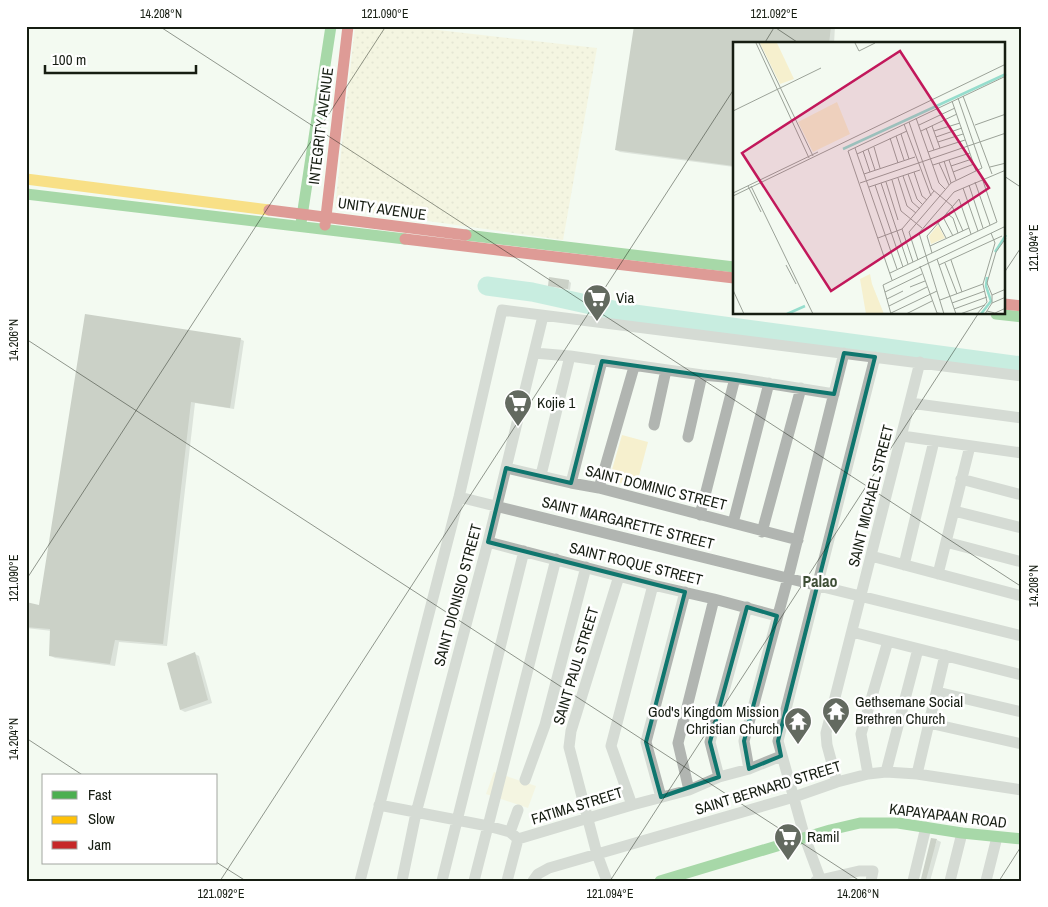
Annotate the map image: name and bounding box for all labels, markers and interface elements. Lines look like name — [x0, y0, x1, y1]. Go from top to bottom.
text: 14.208°N — [140, 6, 182, 22]
text: 121.090°E — [362, 6, 408, 22]
text: 121.092°E — [751, 6, 797, 22]
scale bar — [45, 42, 196, 74]
inset map — [733, 42, 1006, 315]
text: 100 m — [52, 49, 86, 70]
street label: INTEGRITY AVENUE — [303, 66, 338, 186]
street label: UNITY AVENUE — [336, 192, 428, 225]
text: 121.094°E — [1026, 225, 1042, 271]
supermarket icon: Via — [582, 283, 612, 322]
place label: Via — [616, 287, 634, 308]
text: 14.206°N — [6, 319, 22, 361]
supermarket icon: Kojie 1 — [503, 388, 533, 427]
place label: Kojie 1 — [537, 392, 575, 413]
street label: SAINT MICHAEL STREET — [843, 422, 898, 569]
street label: SAINT DOMINIC STREET — [583, 460, 729, 515]
street label: SAINT MARGARETTE STREET — [540, 491, 717, 554]
street label: SAINT DIONISIO STREET — [428, 521, 487, 668]
street label: SAINT ROQUE STREET — [567, 537, 705, 590]
text: 121.090°E — [6, 555, 22, 601]
text: 14.208°N — [1026, 565, 1042, 607]
district label: Palao — [802, 570, 838, 592]
street label: SAINT PAUL STREET — [548, 604, 604, 727]
place label: Gethsemane Social Brethren Church — [855, 691, 963, 729]
temple icon: Gethsemane Social Brethren Church — [821, 696, 851, 735]
place label: God's Kingdom Mission Christian Church — [648, 701, 779, 739]
temple icon: God's Kingdom Mission Christian Church — [783, 706, 813, 745]
text: 14.204°N — [6, 718, 22, 760]
street label: SAINT BERNARD STREET — [692, 755, 844, 820]
legend — [42, 774, 218, 864]
street label: FATIMA STREET — [528, 781, 626, 829]
text: Fast — [88, 784, 112, 805]
street label: KAPAYAPAAN ROAD — [888, 798, 1008, 833]
text: Slow — [88, 808, 115, 829]
supermarket icon: Ramil — [773, 822, 803, 861]
place label: Ramil — [807, 826, 839, 847]
text: Jam — [88, 834, 111, 855]
text: 121.092°E — [198, 886, 244, 902]
text: 121.094°E — [587, 886, 633, 902]
text: 14.206°N — [837, 886, 879, 902]

